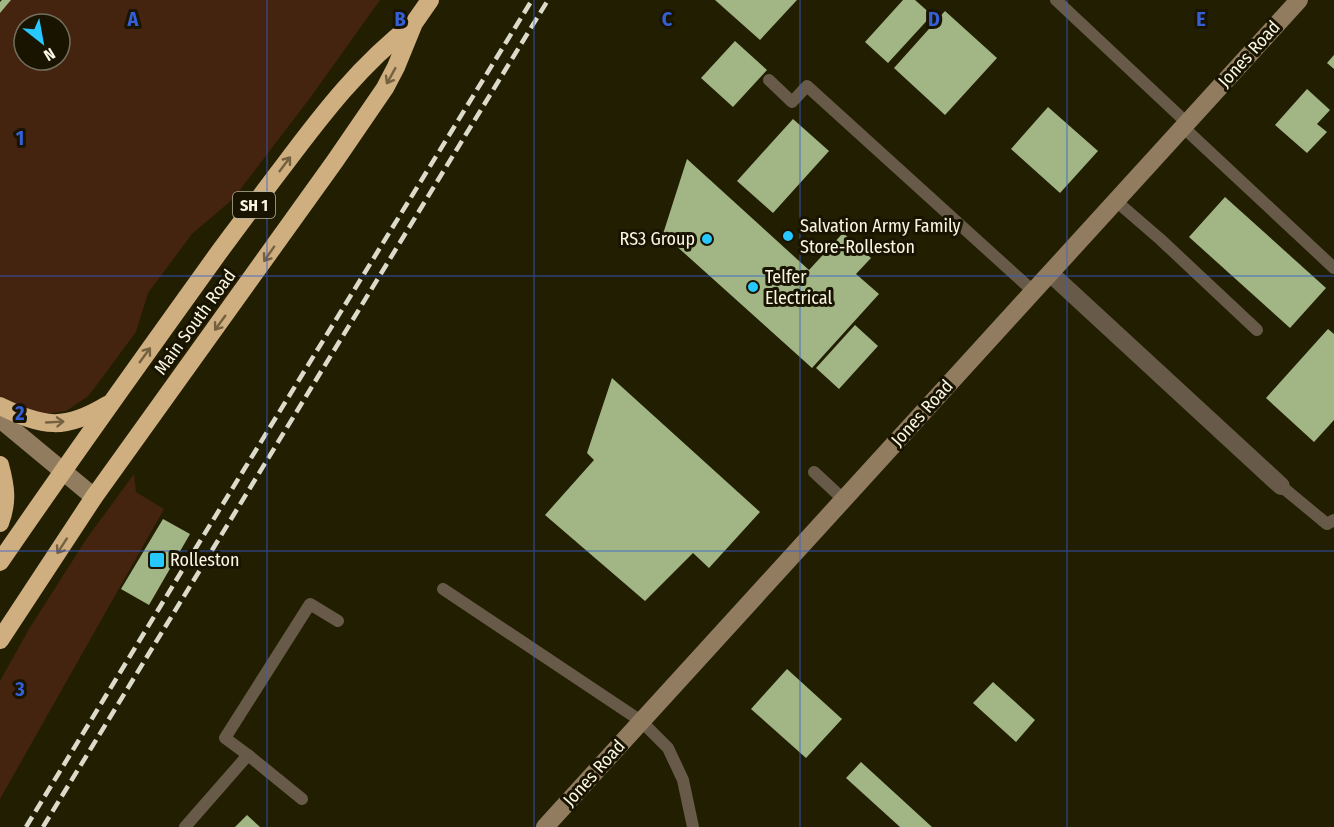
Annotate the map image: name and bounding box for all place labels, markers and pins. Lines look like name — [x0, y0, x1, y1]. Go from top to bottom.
place label: Salvation Army Family Store-Rolleston — [800, 215, 961, 258]
place label: RS3 Group — [619, 228, 695, 250]
marker: Salvation Army Family Store-Rolleston — [781, 229, 795, 243]
marker: RS3 Group — [700, 232, 714, 246]
place label: Telfer Electrical — [765, 266, 832, 309]
marker: Telfer Electrical — [746, 280, 760, 294]
place label: Rolleston — [170, 549, 240, 571]
marker: Rolleston — [148, 551, 166, 569]

